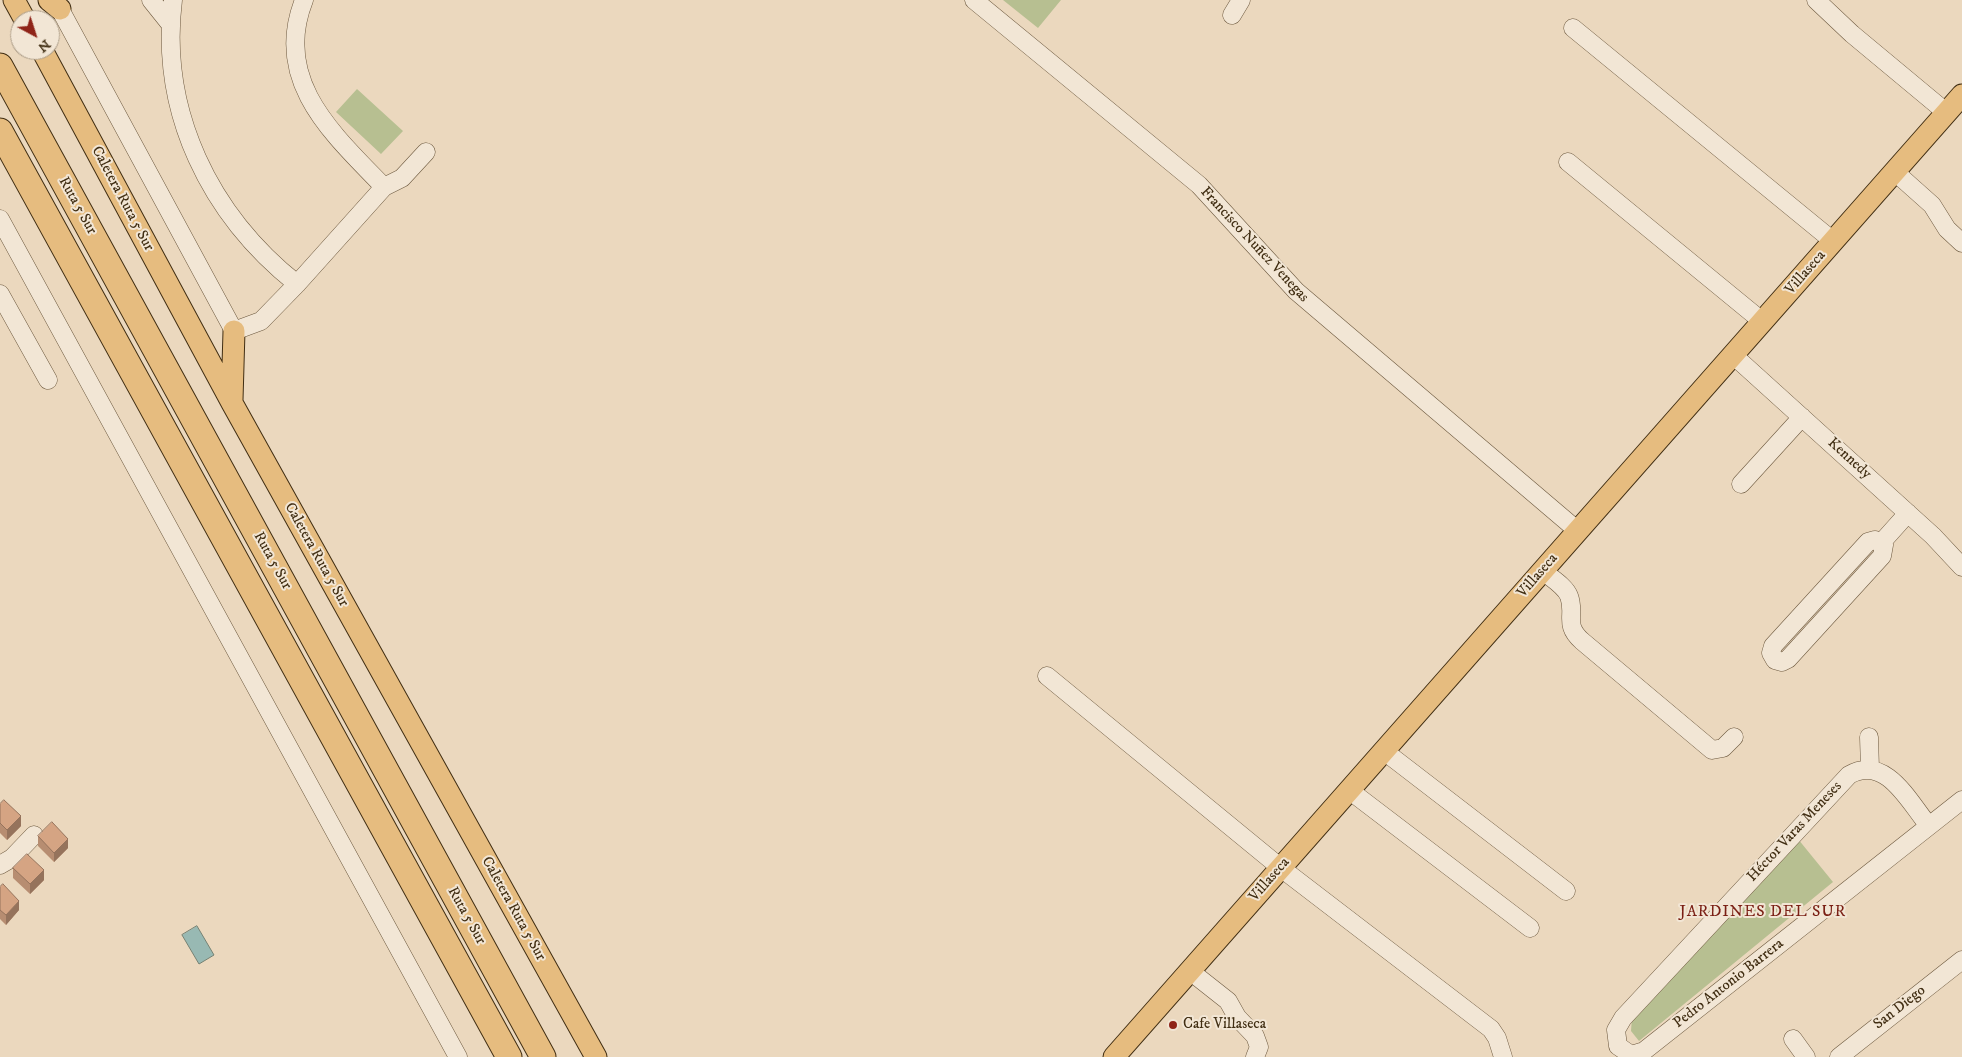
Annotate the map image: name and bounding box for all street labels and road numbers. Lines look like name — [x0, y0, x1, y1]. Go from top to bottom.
street label: Caletera Ruta 5 Sur — [87, 143, 157, 255]
street label: Ruta 5 Sur — [54, 174, 100, 238]
street label: Francisco Nuñez Venegas — [1196, 184, 1312, 306]
street label: Villaseca — [1782, 247, 1830, 299]
street label: Kennedy — [1823, 435, 1875, 483]
street label: Caletera Ruta 5 Sur — [280, 500, 352, 610]
street label: Ruta 5 Sur — [249, 529, 295, 593]
street label: Villaseca — [1514, 550, 1562, 602]
street label: Héctor Varas Meneses — [1744, 778, 1846, 886]
street label: Caletera Ruta 5 Sur — [477, 854, 549, 964]
street label: Villaseca — [1246, 854, 1294, 906]
street label: Ruta 5 Sur — [443, 884, 489, 948]
street label: Pedro Antonio Barrera — [1670, 935, 1788, 1033]
street label: San Diego — [1870, 982, 1930, 1034]

